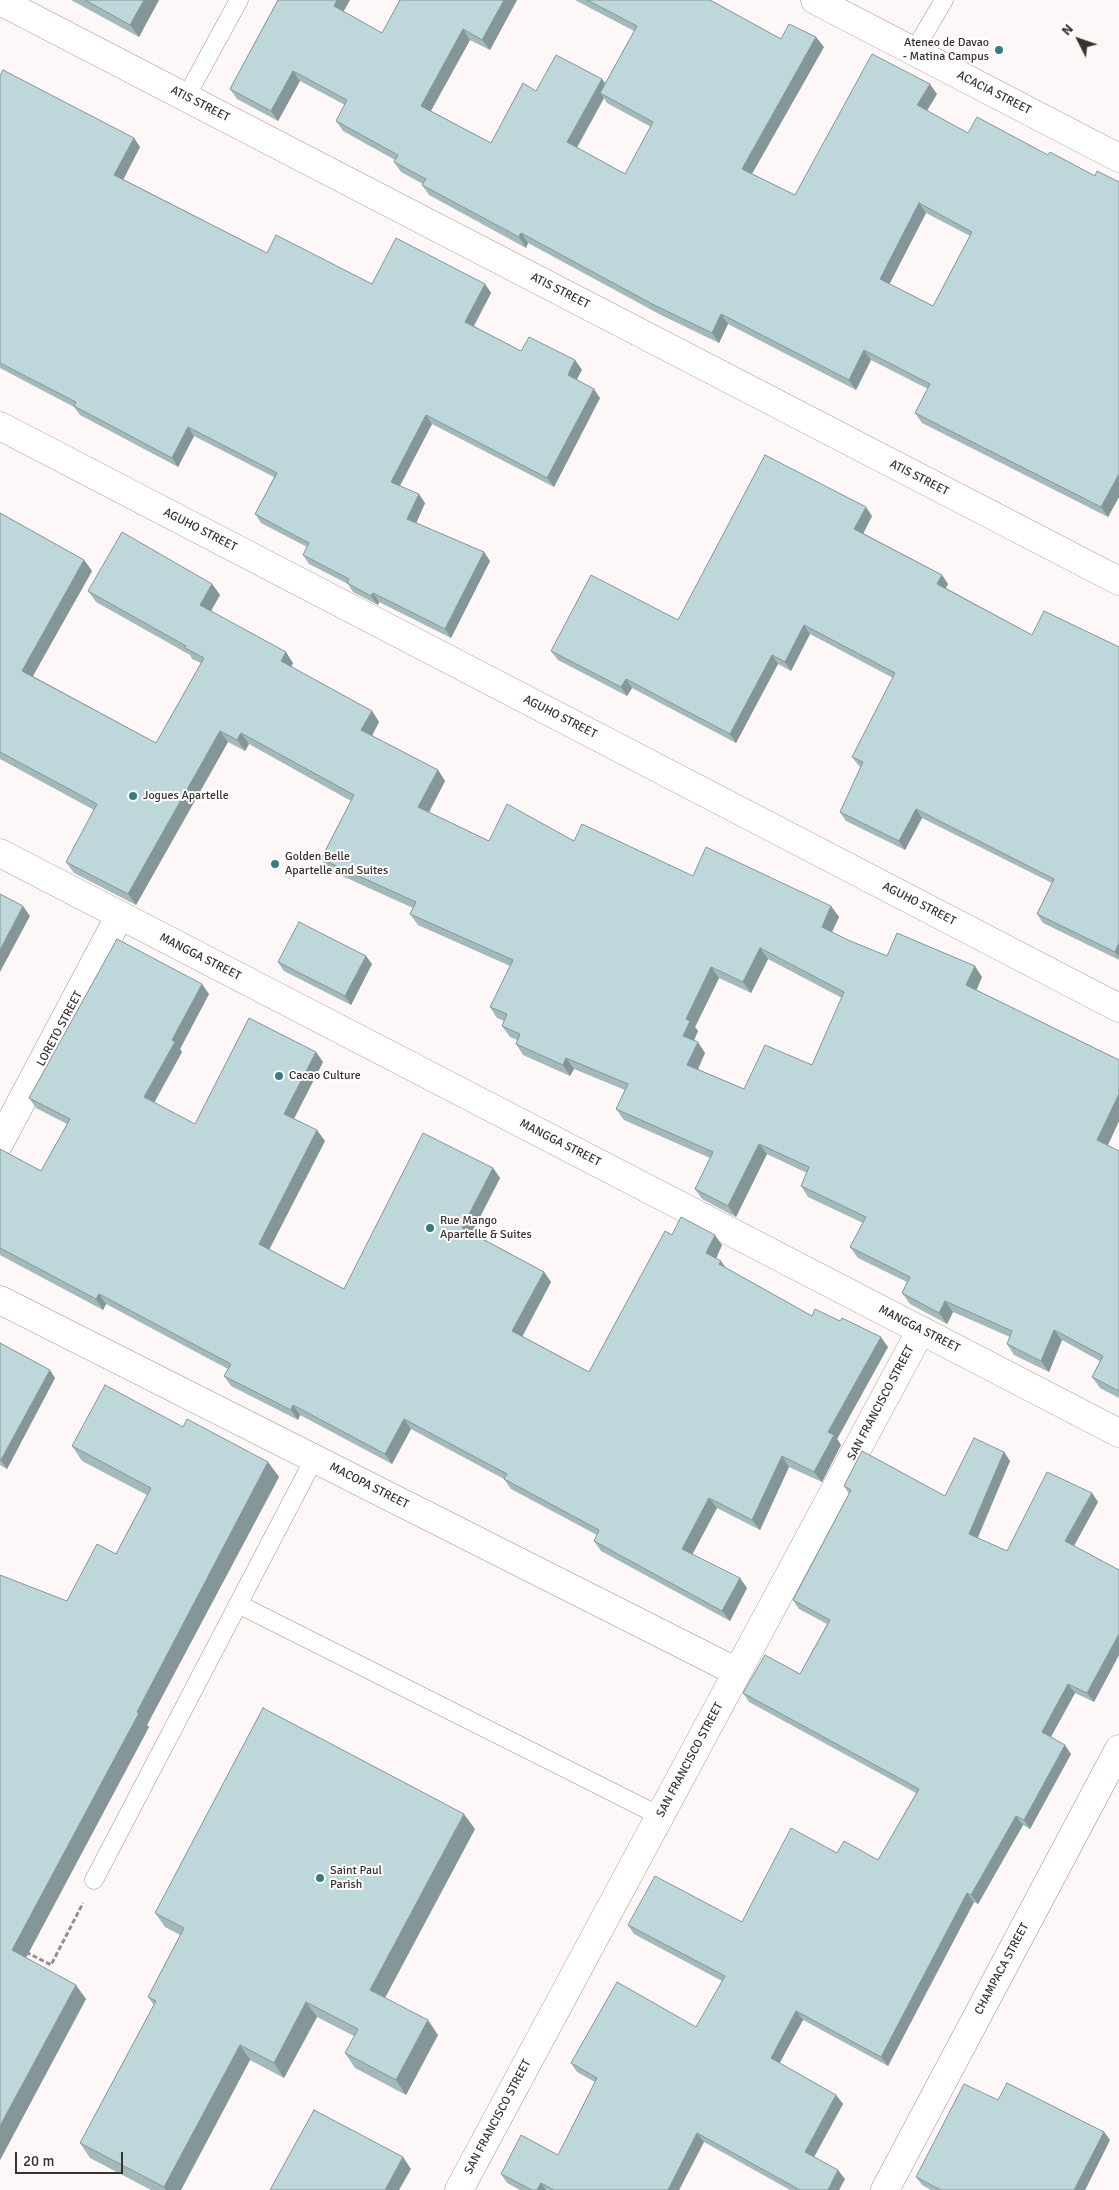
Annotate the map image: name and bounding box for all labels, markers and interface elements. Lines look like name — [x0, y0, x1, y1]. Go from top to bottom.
north arrow — [1054, 15, 1104, 65]
text: N — [1058, 21, 1077, 39]
place label: Ateneo de Davao - Matina Campus — [903, 36, 989, 64]
marker: Ateneo de Davao - Matina Campus — [993, 44, 1005, 56]
street label: ACACIA STREET — [955, 68, 1033, 118]
street label: ATIS STREET — [168, 83, 232, 125]
street label: ATIS STREET — [528, 270, 592, 312]
street label: ATIS STREET — [887, 457, 951, 499]
street label: AGUHO STREET — [161, 505, 239, 555]
street label: AGUHO STREET — [521, 692, 599, 742]
place label: Jogues Apartelle — [143, 789, 229, 803]
marker: Jogues Apartelle — [127, 790, 139, 802]
place label: Golden Belle Apartelle and Suites — [285, 850, 388, 878]
marker: Golden Belle Apartelle and Suites — [269, 858, 281, 870]
street label: AGUHO STREET — [880, 879, 958, 929]
street label: MANGGA STREET — [157, 930, 243, 984]
street label: LORETO STREET — [34, 989, 86, 1069]
place label: Cacao Culture — [289, 1069, 361, 1083]
marker: Cacao Culture — [273, 1070, 285, 1082]
street label: MANGGA STREET — [517, 1116, 603, 1170]
place label: Rue Mango Apartelle & Suites — [440, 1214, 532, 1242]
marker: Rue Mango Apartelle & Suites — [424, 1222, 436, 1234]
street label: MANGGA STREET — [876, 1302, 962, 1356]
street label: SAN FRANCISCO STREET — [845, 1343, 917, 1463]
street label: MACOPA STREET — [327, 1460, 411, 1512]
street label: SAN FRANCISCO STREET — [654, 1700, 726, 1820]
place label: Saint Paul Parish — [330, 1864, 382, 1892]
marker: Saint Paul Parish — [314, 1872, 326, 1884]
street label: CHAMPACA STREET — [972, 1921, 1032, 2017]
street label: SAN FRANCISCO STREET — [462, 2057, 534, 2177]
scale bar — [18, 2142, 125, 2174]
text: 20 m — [23, 2152, 54, 2170]

